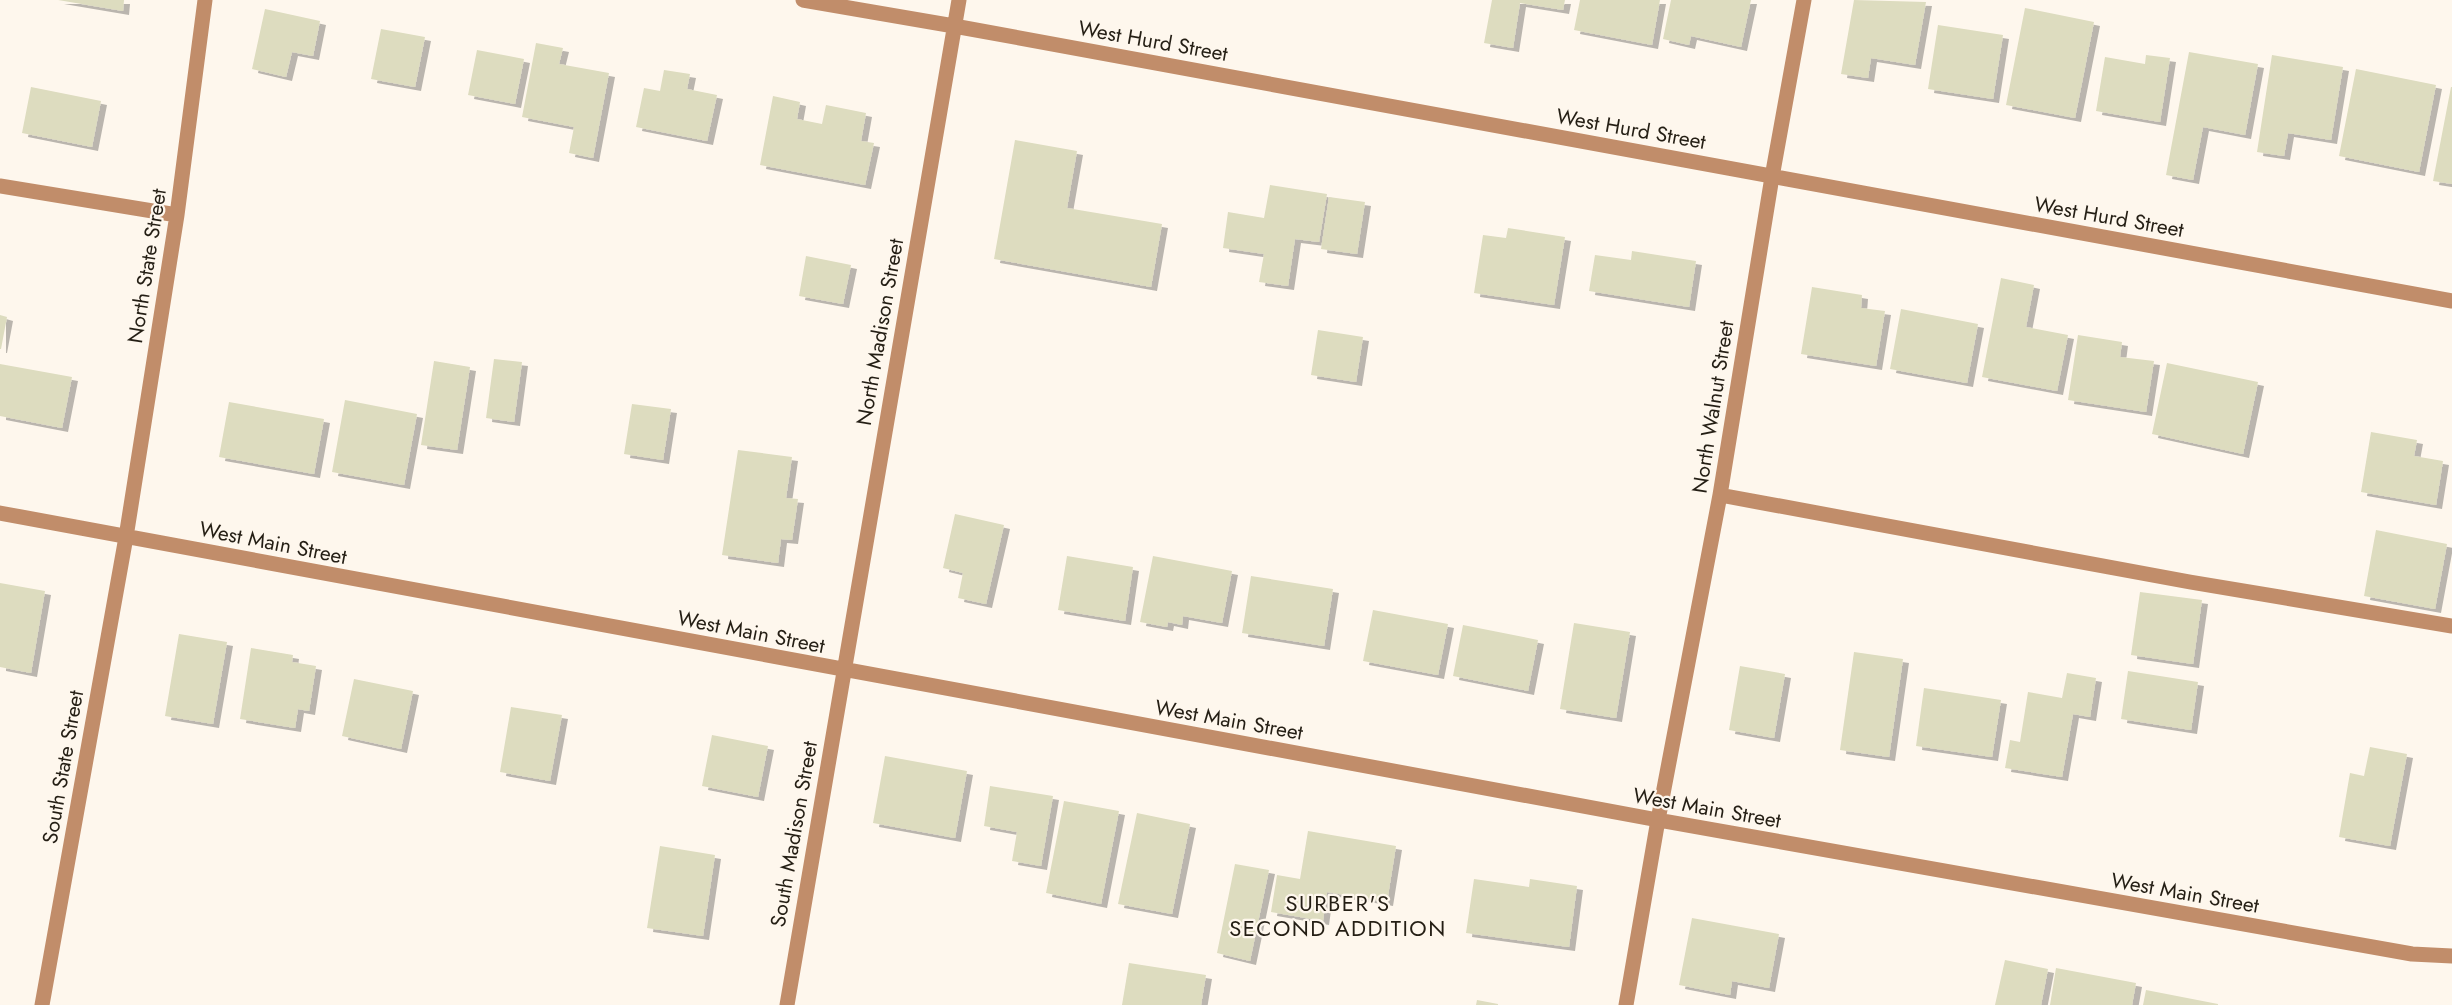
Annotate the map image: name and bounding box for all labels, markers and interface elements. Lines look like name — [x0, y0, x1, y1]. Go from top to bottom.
street label: West Hurd Street — [1076, 13, 1230, 69]
street label: West Hurd Street — [1554, 101, 1708, 157]
street label: North State Street — [120, 187, 174, 345]
street label: West Hurd Street — [2032, 189, 2186, 245]
street label: North Madison Street — [849, 236, 911, 428]
street label: North Walnut Street — [1685, 319, 1741, 495]
street label: West Main Street — [197, 514, 349, 572]
street label: West Main Street — [675, 603, 827, 661]
street label: South State Street — [35, 688, 91, 846]
street label: West Main Street — [1153, 692, 1305, 748]
street label: South Madison Street — [763, 739, 825, 929]
street label: West Main Street — [1631, 780, 1783, 836]
street label: West Main Street — [2109, 865, 2261, 921]
district label: SURBER'S SECOND ADDITION — [1229, 887, 1447, 944]

